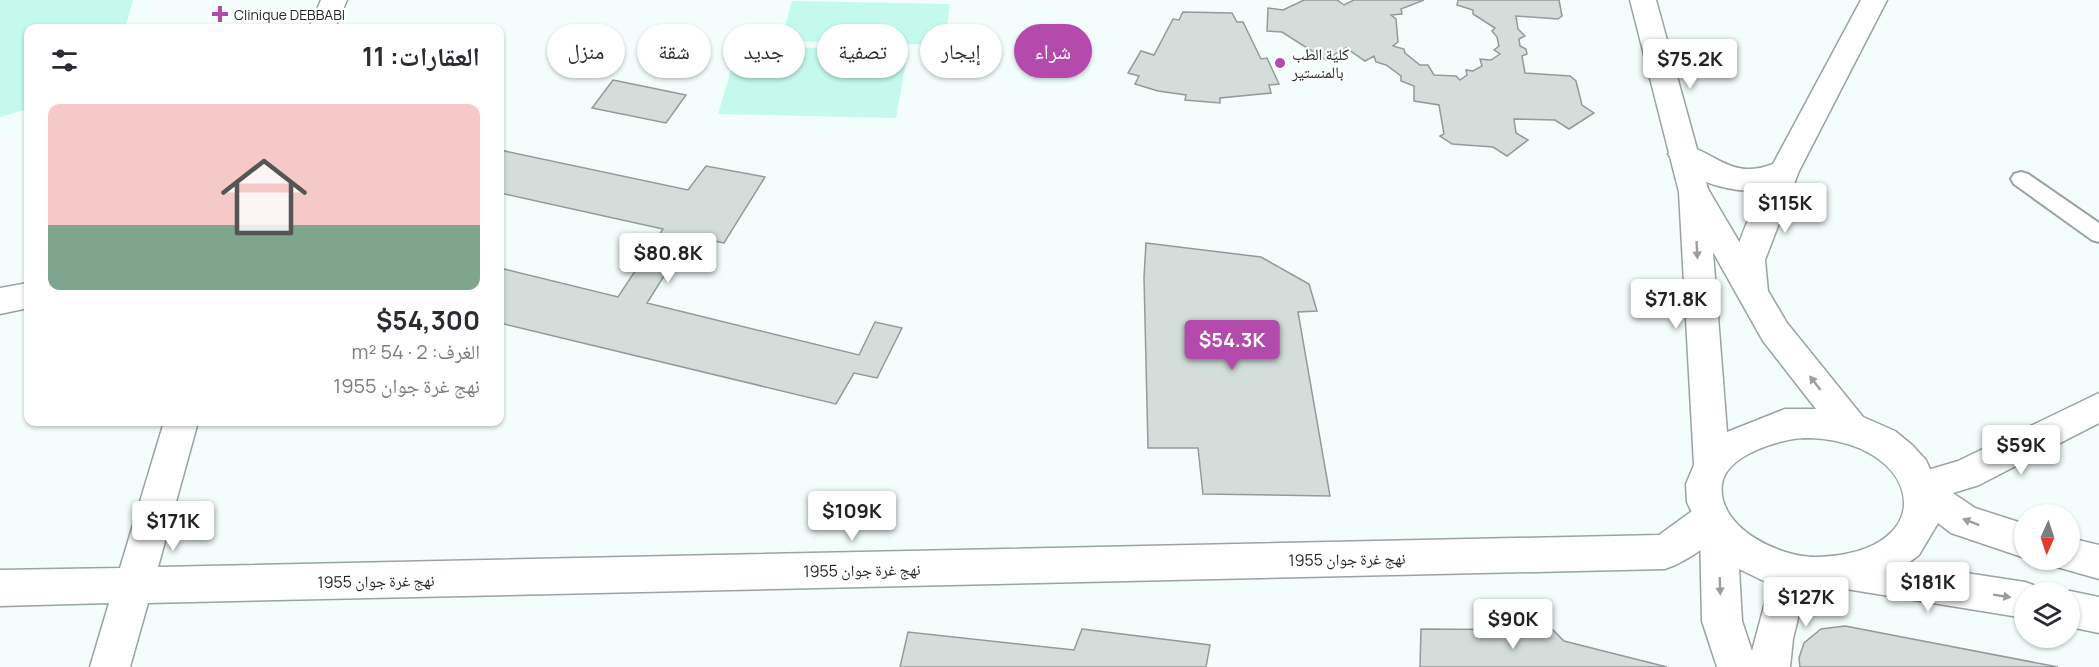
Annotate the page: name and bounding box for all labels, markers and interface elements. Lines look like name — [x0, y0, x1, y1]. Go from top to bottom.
marker: Clinique DEBBABI — [211, 5, 229, 23]
place label: Clinique DEBBABI — [234, 5, 345, 24]
chip: منزل — [547, 24, 625, 78]
chip: شقة — [637, 24, 711, 78]
chip: جديد — [723, 24, 805, 78]
chip: تصفية — [817, 24, 908, 78]
chip: إيجار — [920, 24, 1002, 78]
chip: شراء — [1014, 24, 1092, 78]
text: العقارات: 11 — [362, 38, 480, 74]
pin: $75.2K — [1641, 39, 1739, 90]
place label: كلية الطب بالمنستير — [1291, 43, 1349, 83]
icon: filters — [48, 44, 81, 77]
text: $75.2K — [1657, 45, 1723, 72]
marker: كلية الطب بالمنستير — [1273, 56, 1287, 70]
icon: home — [210, 143, 318, 251]
pin: $115K — [1743, 183, 1827, 234]
text: $115K — [1758, 189, 1812, 216]
pin: $80.8K — [619, 233, 717, 284]
text: $80.8K — [633, 239, 703, 266]
one-way arrow — [1693, 241, 1702, 260]
pin: $71.8K — [1627, 279, 1725, 330]
text: $71.8K — [1645, 285, 1707, 312]
text: $54,300 — [376, 302, 480, 338]
pin: $54.3K — [1183, 320, 1281, 371]
text: $54.3K — [1199, 326, 1265, 353]
text: الغرف: 2 · 54 m² — [351, 338, 480, 365]
text: نهج غرة جوان 1955 — [333, 372, 480, 399]
one-way arrow — [1809, 375, 1822, 391]
pin: $59K — [1985, 425, 2057, 476]
text: $59K — [1996, 431, 2046, 458]
pin: $109K — [810, 491, 894, 542]
text: $109K — [822, 497, 882, 524]
pin: $171K — [131, 501, 215, 552]
north arrow — [2014, 504, 2080, 570]
map controls — [2014, 504, 2080, 648]
text: $171K — [146, 507, 200, 534]
one-way arrow — [1962, 517, 1980, 527]
street label: نهج غرة جوان 1955 — [1288, 547, 1406, 571]
street label: نهج غرة جوان 1955 — [803, 558, 921, 582]
pin: $181K — [1886, 562, 1970, 613]
text: $181K — [1900, 568, 1956, 595]
street label: نهج غرة جوان 1955 — [317, 569, 435, 593]
one-way arrow — [1716, 577, 1725, 596]
pin: $127K — [1764, 577, 1848, 628]
button: layers — [2014, 582, 2080, 648]
text: $127K — [1778, 583, 1834, 610]
one-way arrow — [1993, 591, 2012, 600]
pin: $90K — [1477, 599, 1549, 650]
text: $90K — [1487, 605, 1539, 632]

